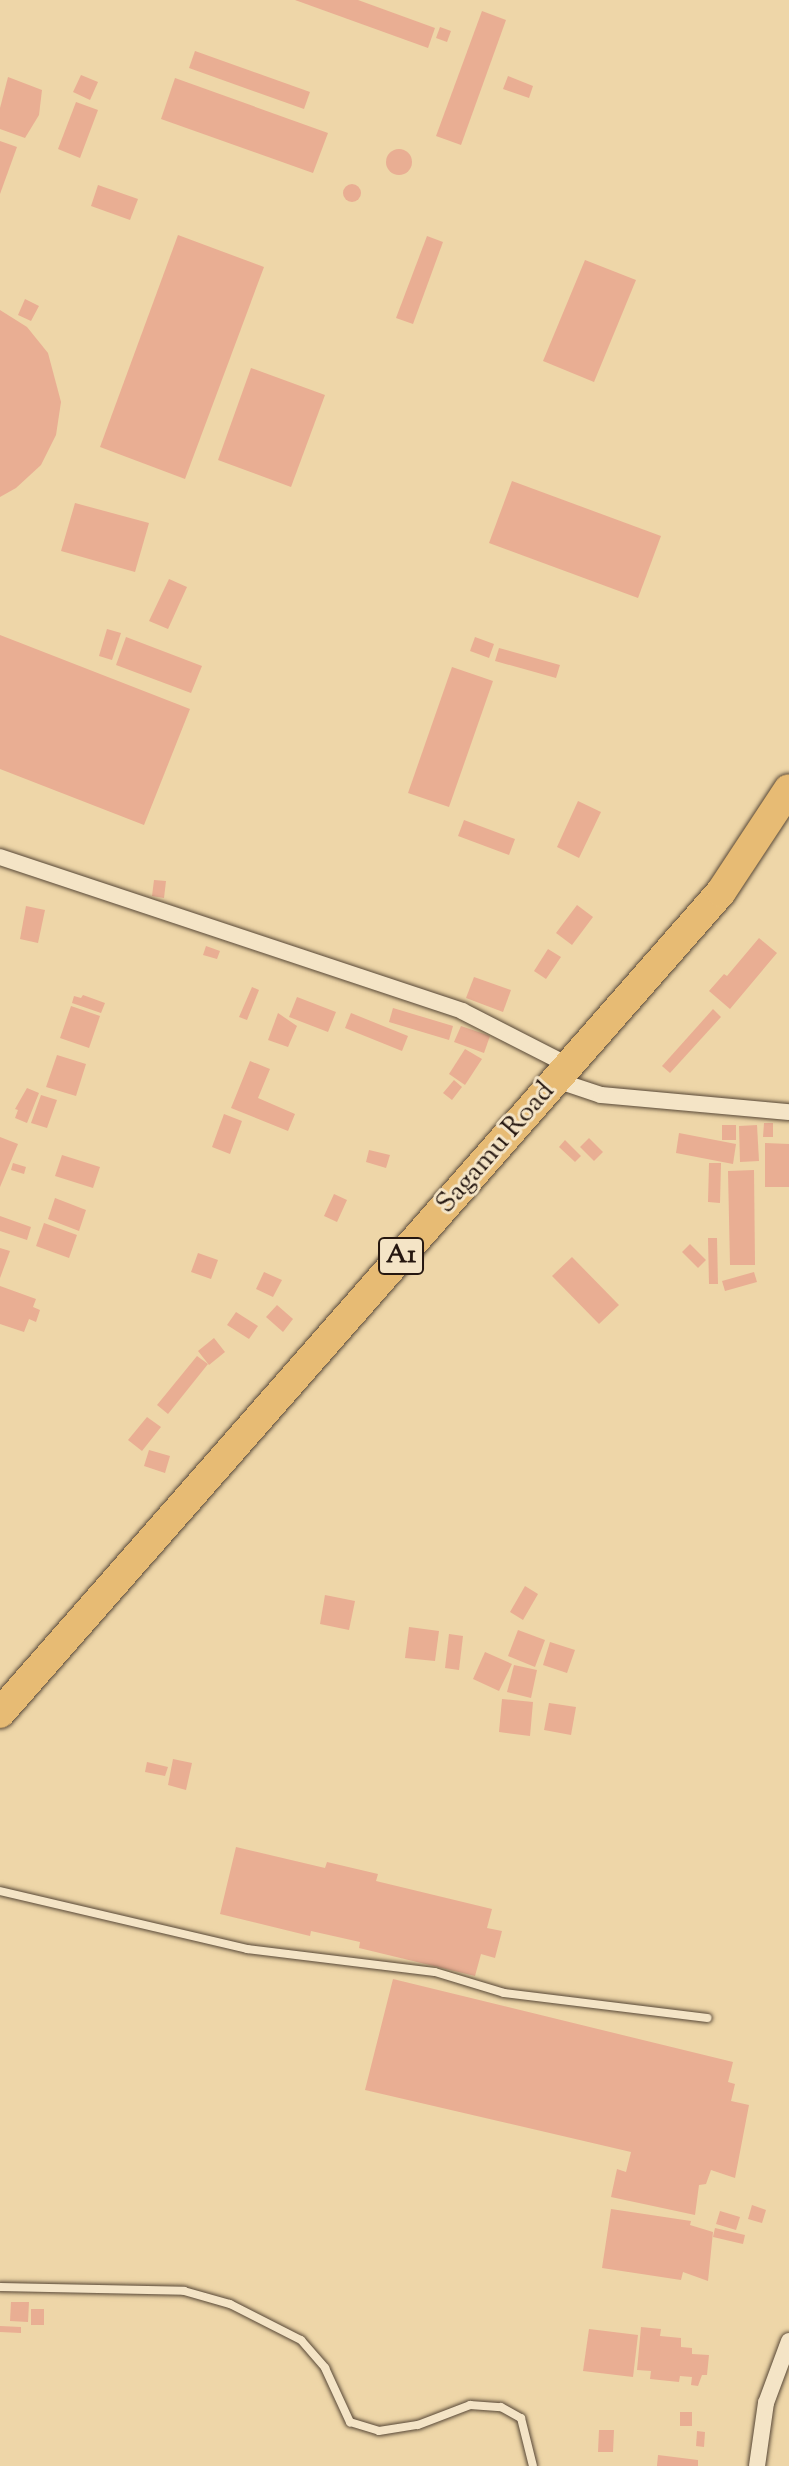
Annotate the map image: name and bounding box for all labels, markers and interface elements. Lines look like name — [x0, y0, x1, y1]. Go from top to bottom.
street label: Sagamu Road — [430, 1075, 562, 1221]
road number: A1 — [377, 1234, 425, 1278]

